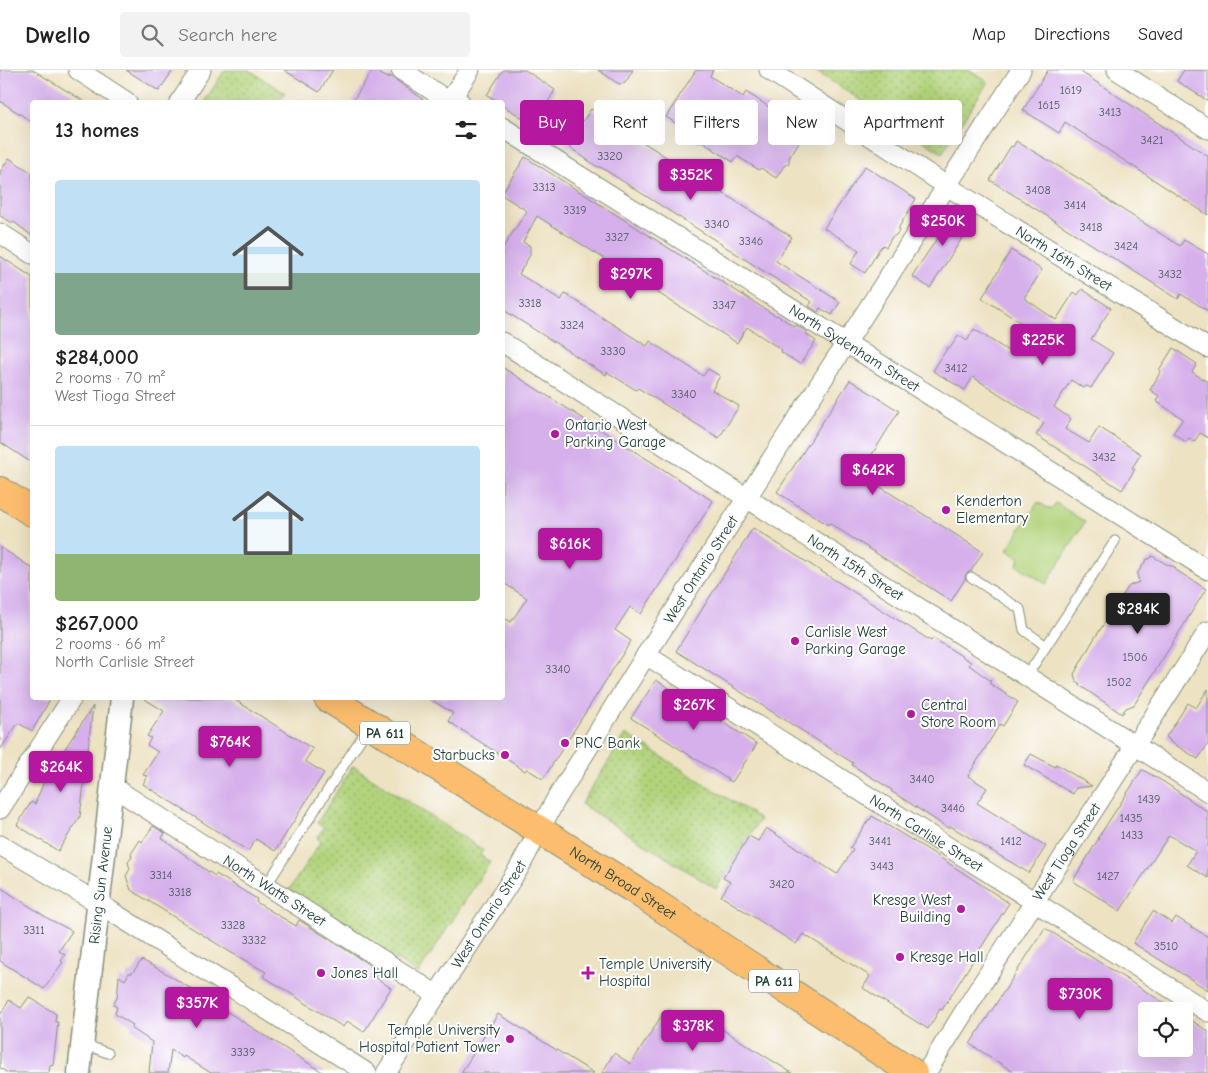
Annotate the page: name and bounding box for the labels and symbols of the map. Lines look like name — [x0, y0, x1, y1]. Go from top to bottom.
house number: 1619 — [1060, 83, 1082, 97]
house number: 1615 — [1038, 98, 1060, 112]
house number: 3413 — [1099, 105, 1121, 119]
house number: 3421 — [1141, 133, 1164, 147]
house number: 3320 — [597, 149, 623, 163]
pin: $352K — [656, 158, 726, 201]
house number: 3313 — [533, 180, 555, 194]
house number: 3408 — [1025, 183, 1051, 197]
house number: 3414 — [1064, 198, 1086, 212]
house number: 3319 — [563, 203, 587, 217]
pin: $250K — [908, 204, 978, 247]
house number: 3340 — [704, 217, 730, 231]
house number: 3418 — [1080, 220, 1102, 234]
street label: North 16th Street — [1012, 222, 1116, 296]
house number: 3327 — [605, 230, 629, 244]
house number: 3346 — [739, 234, 763, 248]
house number: 3424 — [1114, 239, 1138, 253]
pin: $297K — [596, 258, 666, 300]
house number: 3432 — [1158, 267, 1182, 281]
house number: 3318 — [518, 296, 542, 310]
house number: 3347 — [712, 298, 736, 312]
street label: North Sydenham Street — [786, 300, 923, 396]
house number: 3324 — [560, 318, 584, 332]
pin: $225K — [1008, 324, 1078, 366]
house number: 3330 — [600, 344, 626, 358]
house number: 3412 — [945, 361, 967, 375]
house number: 3340 — [671, 387, 697, 401]
place label: Ontario West Parking Garage — [565, 416, 666, 451]
marker: Ontario West Parking Garage — [549, 428, 561, 440]
house number: 3432 — [1092, 450, 1116, 464]
pin: $642K — [838, 454, 908, 496]
place label: Kenderton Elementary — [956, 492, 1029, 527]
marker: Kenderton Elementary — [940, 504, 952, 516]
street label: West Ontario Street — [660, 512, 742, 627]
pin: $616K — [535, 528, 605, 570]
street label: North 15th Street — [804, 530, 907, 605]
pin: $284K — [1103, 592, 1173, 635]
place label: Carlisle West Parking Garage — [805, 623, 906, 658]
marker: Carlisle West Parking Garage — [789, 635, 801, 647]
house number: 1506 — [1122, 650, 1148, 664]
house number: 3340 — [545, 662, 571, 676]
house number: 1502 — [1107, 675, 1131, 689]
pin: $267K — [659, 688, 729, 731]
place label: Central Store Room — [921, 696, 996, 731]
marker: Central Store Room — [905, 708, 917, 720]
road number: PA 611 — [360, 721, 410, 744]
pin: $764K — [195, 726, 265, 768]
place label: PNC Bank — [575, 734, 641, 752]
marker: PNC Bank — [559, 737, 571, 749]
place label: Starbucks — [433, 746, 495, 764]
marker: Starbucks — [499, 749, 511, 761]
pin: $264K — [26, 750, 96, 793]
house number: 3440 — [910, 772, 935, 786]
street label: North Carlisle Street — [866, 790, 987, 876]
house number: 1439 — [1138, 792, 1160, 806]
street label: West Tioga Street — [1028, 799, 1105, 904]
house number: 3446 — [941, 801, 965, 815]
house number: 1435 — [1119, 811, 1143, 825]
street label: Rising Sun Avenue — [85, 825, 116, 945]
house number: 1433 — [1121, 828, 1143, 842]
house number: 3441 — [869, 834, 891, 848]
house number: 1412 — [1000, 834, 1022, 848]
street label: North Broad Street — [566, 842, 680, 924]
street label: North Watts Street — [220, 851, 330, 931]
street label: West Ontario Street — [447, 857, 531, 972]
house number: 3443 — [870, 859, 894, 873]
house number: 3314 — [150, 868, 173, 882]
house number: 1427 — [1097, 869, 1120, 883]
house number: 3420 — [769, 877, 795, 891]
house number: 3318 — [168, 885, 192, 899]
place label: Kresge West Building — [873, 891, 952, 926]
marker: Kresge West Building — [955, 903, 967, 915]
house number: 3328 — [221, 918, 245, 932]
house number: 3311 — [23, 923, 45, 937]
house number: 3332 — [242, 933, 266, 947]
house number: 3510 — [1154, 939, 1178, 953]
place label: Kresge Hall — [910, 948, 983, 966]
marker: Kresge Hall — [894, 951, 906, 963]
place label: Temple University Hospital — [599, 955, 712, 990]
place label: Jones Hall — [331, 964, 398, 982]
marker: Temple University Hospital — [581, 966, 595, 980]
marker: Jones Hall — [315, 967, 327, 979]
road number: PA 611 — [749, 969, 799, 992]
pin: $730K — [1045, 978, 1115, 1020]
pin: $357K — [162, 986, 232, 1029]
pin: $378K — [658, 1010, 728, 1052]
place label: Temple University Hospital Patient Tower — [359, 1021, 500, 1056]
marker: Temple University Hospital Patient Tower — [504, 1033, 516, 1045]
house number: 3339 — [231, 1045, 255, 1059]

